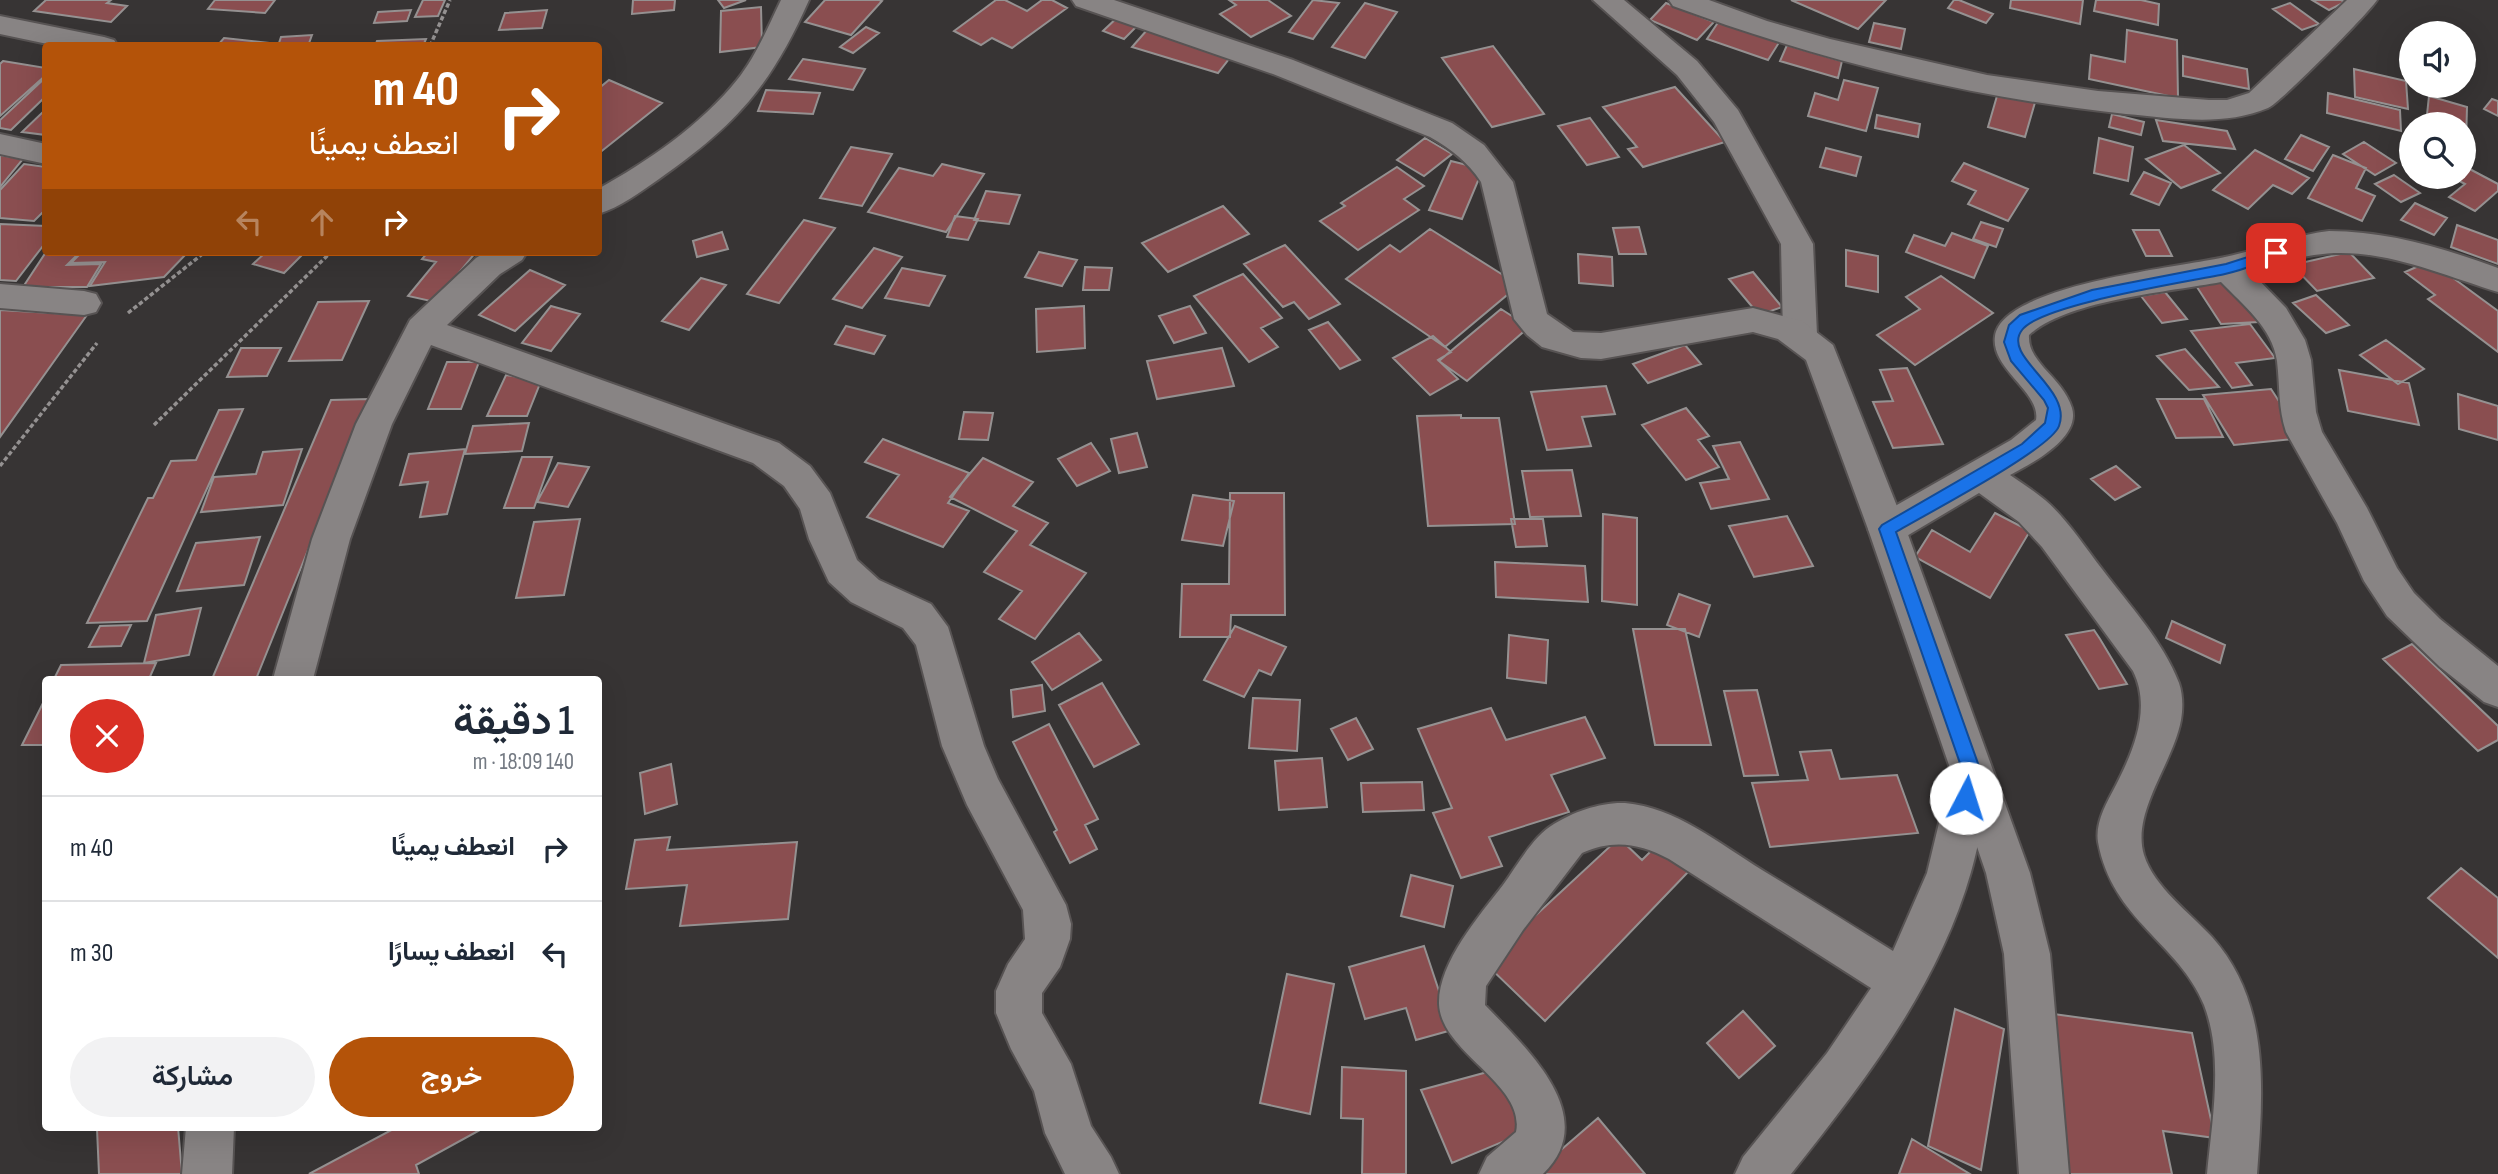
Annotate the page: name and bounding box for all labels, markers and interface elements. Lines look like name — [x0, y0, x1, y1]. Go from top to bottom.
map controls — [2399, 21, 2476, 189]
button: sound — [2399, 21, 2476, 98]
text: 40 m — [373, 61, 459, 120]
icon: right — [483, 70, 574, 161]
button: search — [2399, 112, 2476, 189]
text: انعطف يمينًا — [309, 125, 459, 164]
icon: left — [230, 203, 268, 241]
icon: ahead — [303, 203, 341, 241]
icon: right — [376, 203, 414, 241]
pin — [2246, 223, 2306, 283]
icon: arrive — [2257, 234, 2295, 272]
text: 1 دقيقة — [453, 696, 574, 747]
button: close — [70, 699, 144, 773]
text: 140 m · 18:09 — [473, 748, 574, 776]
position arrow — [1929, 761, 2003, 835]
icon: right — [536, 830, 574, 868]
text: انعطف يمينًا — [391, 832, 515, 863]
text: 40 m — [70, 833, 113, 864]
icon: left — [536, 935, 574, 973]
text: انعطف يسارًا — [388, 937, 515, 968]
text: 30 m — [70, 938, 113, 969]
button: مشاركة — [70, 1037, 315, 1117]
button: خروج — [329, 1037, 574, 1117]

